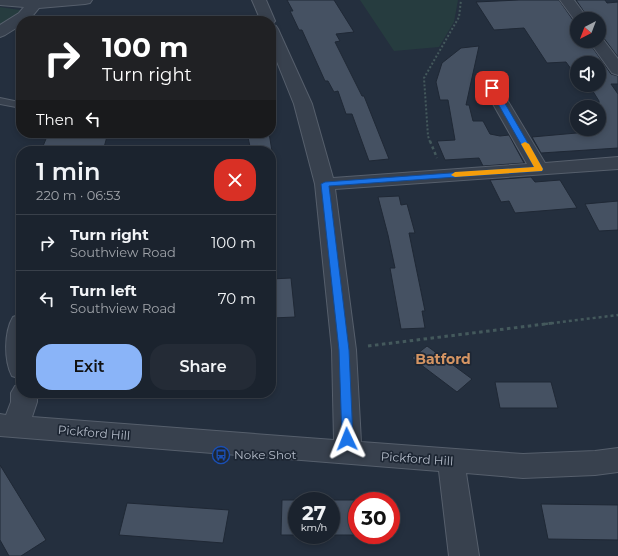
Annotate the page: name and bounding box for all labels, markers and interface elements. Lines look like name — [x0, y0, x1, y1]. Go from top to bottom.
north arrow — [570, 12, 606, 48]
map controls — [570, 12, 606, 136]
text: 100 m — [102, 30, 188, 64]
icon: right — [36, 32, 88, 84]
button: sound — [570, 56, 606, 92]
text: Turn right — [102, 64, 192, 86]
pin — [475, 71, 509, 105]
icon: arrive — [481, 77, 503, 99]
button: layers — [570, 100, 606, 136]
icon: left — [82, 108, 104, 130]
text: Then — [36, 110, 74, 129]
text: 1 min — [36, 157, 100, 186]
button: close — [214, 159, 256, 201]
text: 220 m · 06:53 — [36, 187, 121, 203]
text: Turn right — [70, 225, 149, 244]
icon: right — [36, 232, 58, 254]
text: 100 m — [211, 233, 256, 252]
text: Southview Road — [70, 244, 176, 260]
text: Turn left — [70, 281, 137, 300]
icon: left — [36, 288, 58, 310]
text: 70 m — [218, 289, 256, 308]
text: Southview Road — [70, 300, 176, 316]
button: Exit — [36, 344, 142, 390]
button: Share — [150, 344, 256, 390]
district label: Batford — [415, 350, 471, 368]
position arrow — [326, 418, 368, 460]
street label: Pickford Hill — [57, 422, 131, 443]
bus stop icon: Noke Shot — [211, 445, 231, 465]
place label: Noke Shot — [234, 447, 297, 462]
street label: Pickford Hill — [380, 448, 454, 469]
speed limit sign: 30 — [348, 492, 400, 544]
text: 27 — [302, 501, 326, 525]
text: km/h — [301, 521, 327, 534]

